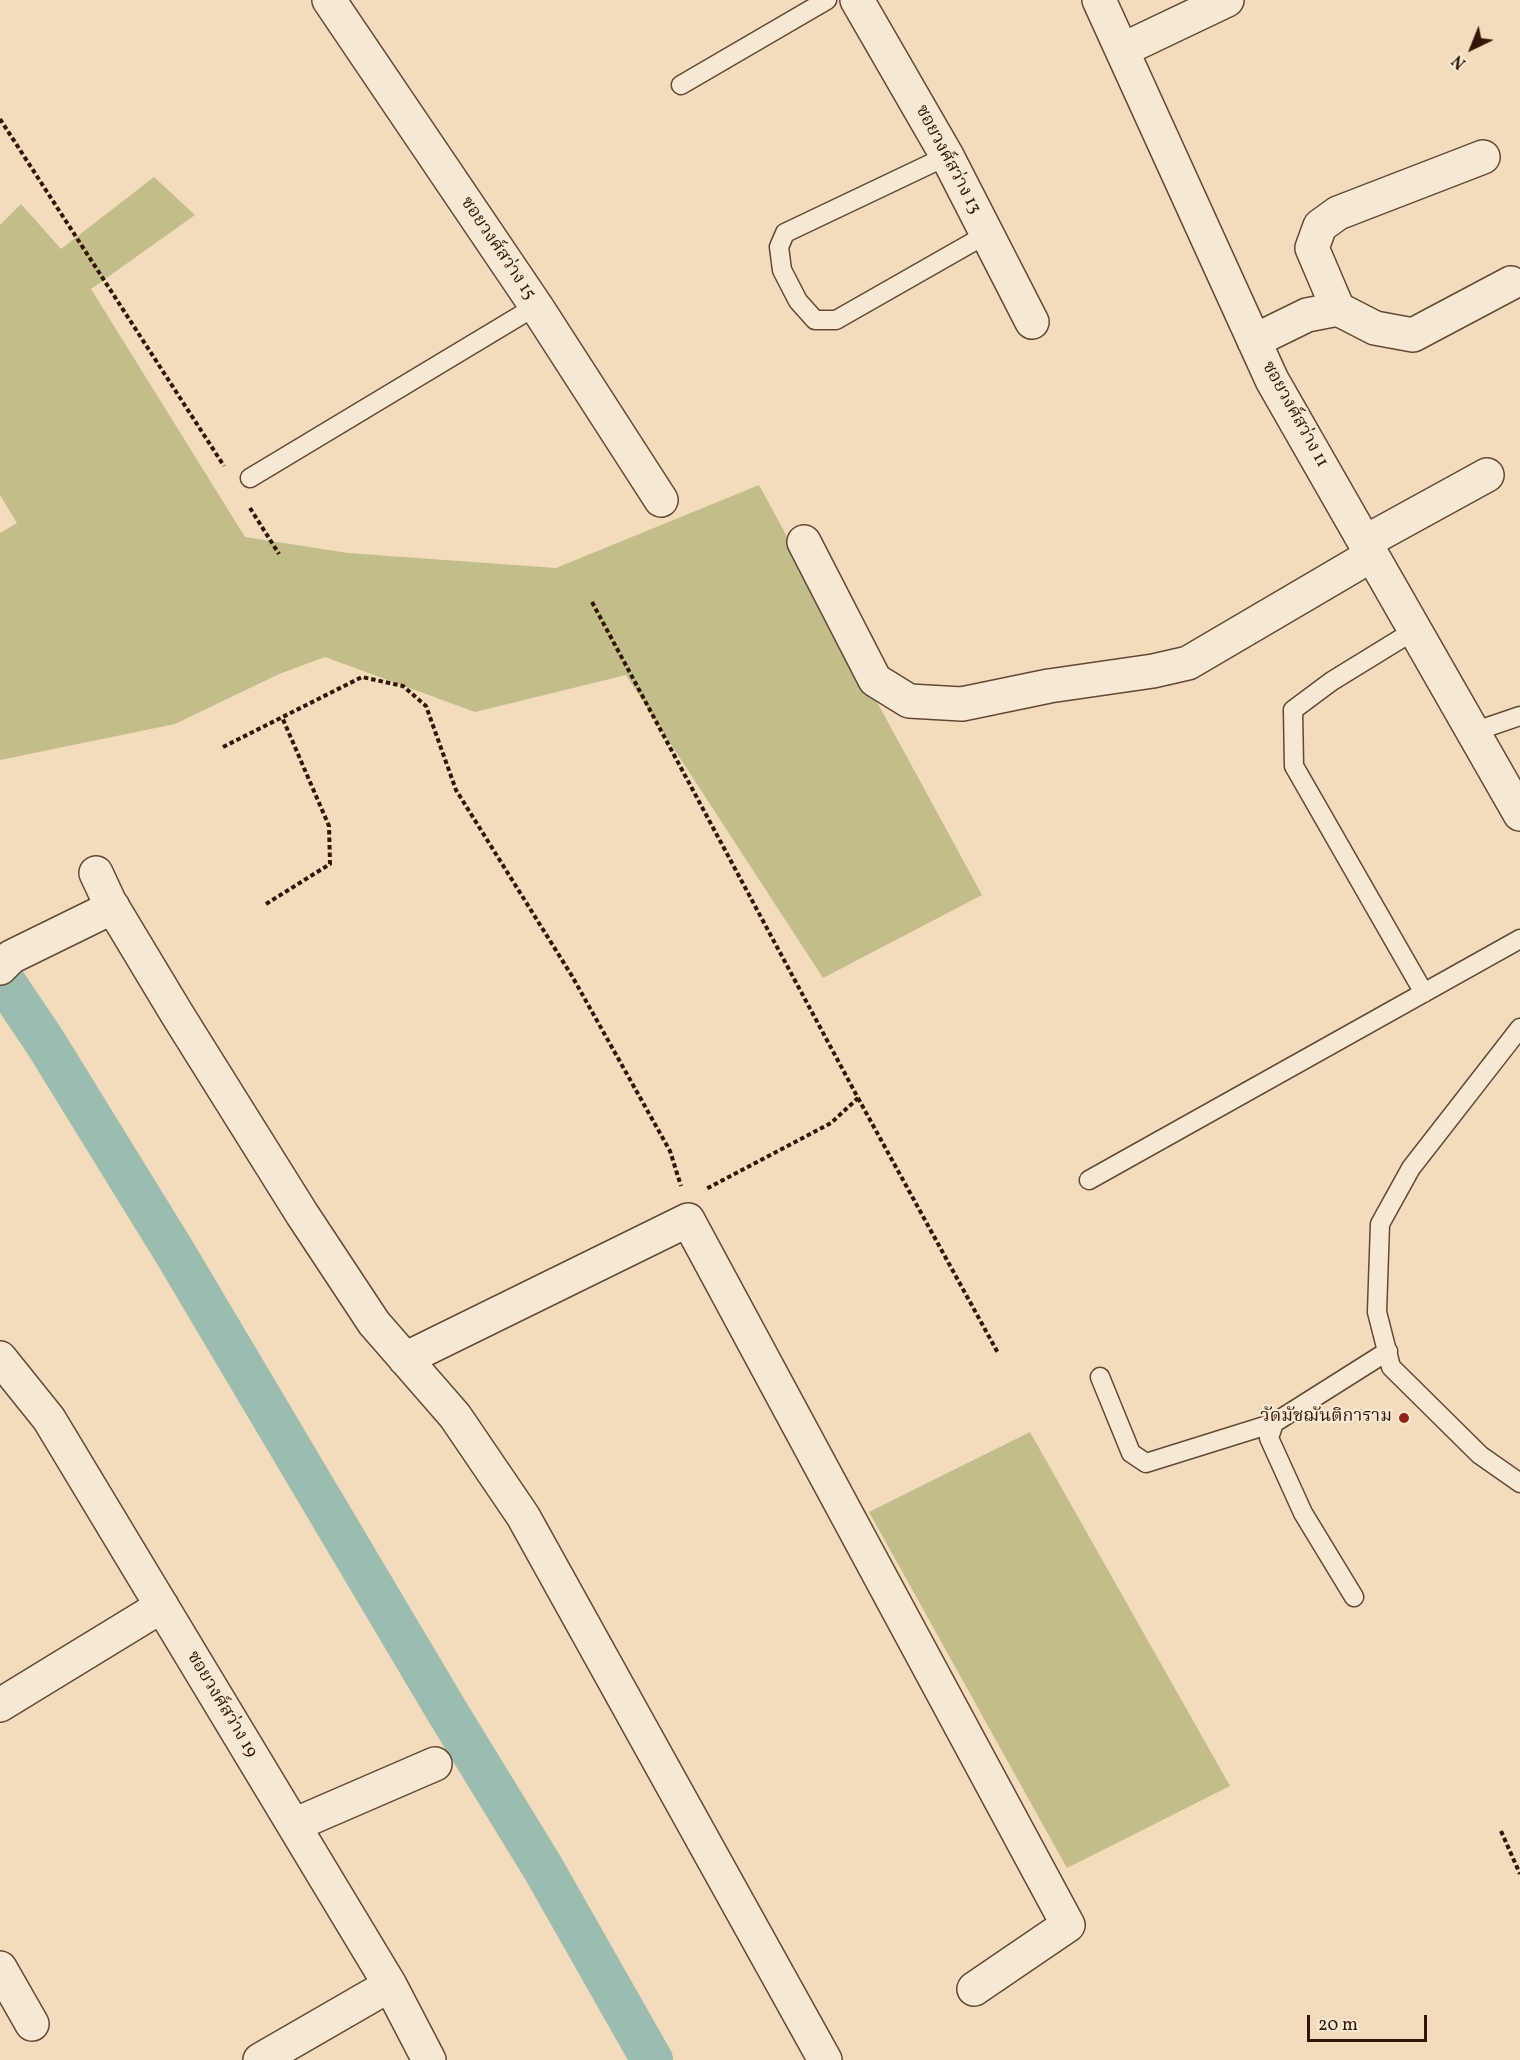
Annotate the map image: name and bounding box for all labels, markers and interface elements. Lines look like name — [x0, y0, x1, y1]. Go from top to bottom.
north arrow — [1442, 18, 1502, 78]
text: N — [1448, 49, 1471, 73]
street label: ซอยวงศ์สว่าง 13 — [909, 102, 985, 218]
street label: ซอยวงศ์สว่าง 15 — [455, 193, 539, 305]
street label: ซอยวงศ์สว่าง 11 — [1256, 358, 1332, 472]
place label: วัดมัชฌันติการาม — [1260, 1407, 1392, 1429]
marker: วัดมัชฌันติการาม — [1397, 1411, 1411, 1425]
street label: ซอยวงศ์สว่าง 19 — [181, 1648, 261, 1762]
scale bar — [1310, 2003, 1430, 2041]
text: 20 m — [1318, 2013, 1358, 2038]

